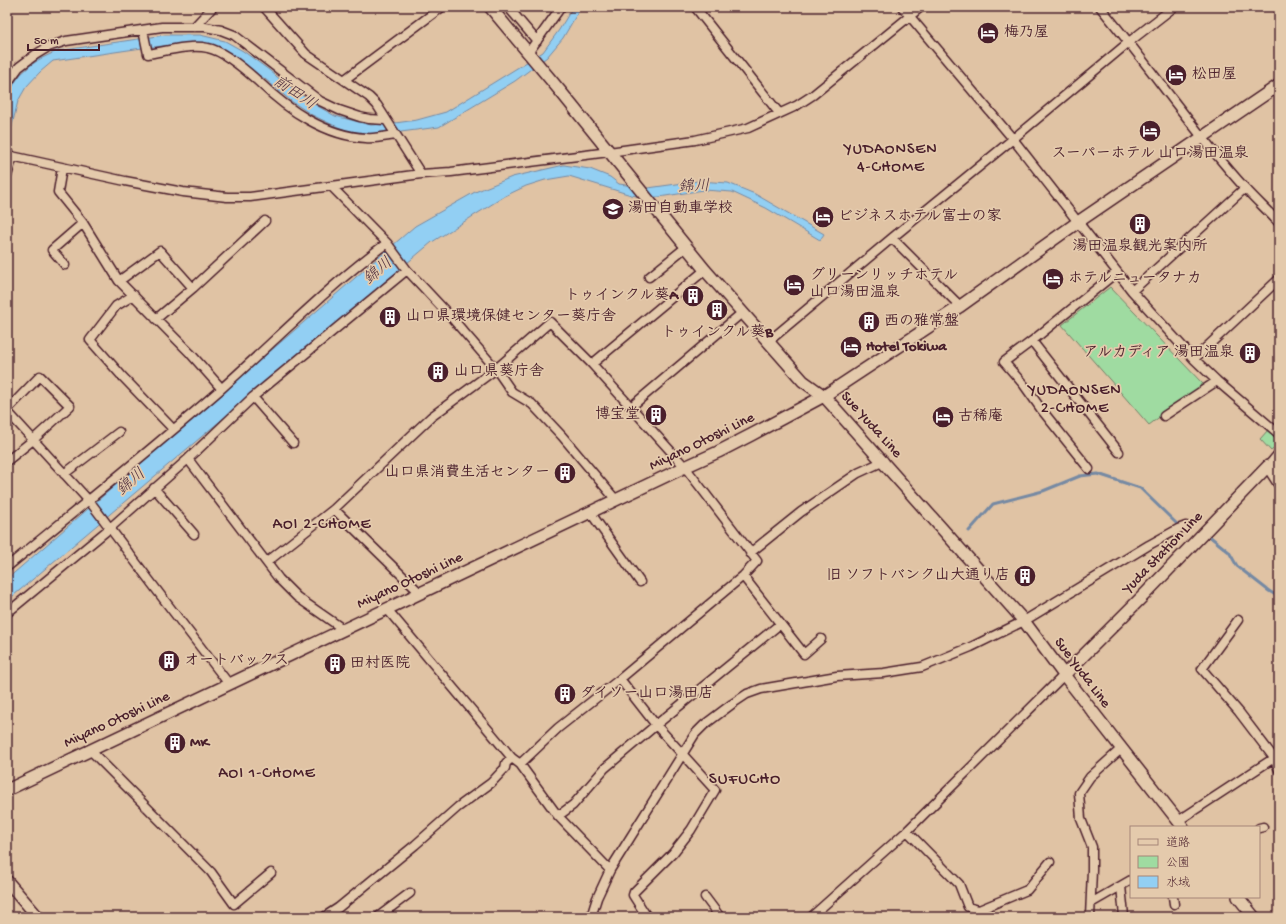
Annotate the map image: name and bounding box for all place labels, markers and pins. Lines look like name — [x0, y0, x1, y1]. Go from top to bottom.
hotel icon: 梅乃屋 — [975, 20, 1001, 46]
place label: 梅乃屋 — [1004, 24, 1049, 42]
hotel icon: 松田屋 — [1163, 62, 1189, 88]
place label: 松田屋 — [1192, 66, 1237, 84]
hotel icon: スーパーホテル 山口湯田温泉 — [1137, 118, 1163, 144]
place label: スーパーホテル 山口湯田温泉 — [1051, 144, 1249, 163]
school or university icon: 湯田自動車学校 — [600, 196, 626, 222]
place label: 湯田自動車学校 — [628, 199, 733, 218]
hotel icon: ビジネスホテル富士の家 — [810, 204, 836, 230]
place label: ビジネスホテル富士の家 — [838, 207, 1002, 226]
building icon: 湯田温泉観光案内所 — [1127, 211, 1153, 237]
place label: 湯田温泉観光案内所 — [1072, 237, 1208, 256]
place label: グリーンリッチホテル 山口湯田温泉 — [810, 266, 958, 302]
hotel icon: ホテルニュータナカ — [1040, 266, 1066, 292]
place label: ホテルニュータナカ — [1068, 270, 1202, 288]
hotel icon: グリーンリッチホテル 山口湯田温泉 — [781, 272, 807, 298]
building icon: トゥインクル葵A — [680, 283, 706, 309]
place label: トゥインクル葵A — [565, 286, 679, 305]
building icon: トゥインクル葵B — [704, 297, 730, 323]
building icon: 山口県環境保健センター葵庁舎 — [377, 304, 403, 330]
place label: 山口県環境保健センター葵庁舎 — [406, 307, 616, 326]
building icon: 西の雅常盤 — [856, 309, 882, 335]
place label: 西の雅常盤 — [884, 312, 959, 331]
place label: トゥインクル葵B — [661, 323, 774, 342]
hotel icon: Hotel Tokiwa — [838, 334, 864, 360]
place label: Hotel Tokiwa — [866, 338, 947, 356]
building icon: アルカディア 湯田温泉 — [1237, 340, 1263, 366]
place label: アルカディア 湯田温泉 — [1083, 343, 1234, 362]
building icon: 山口県葵庁舎 — [425, 359, 451, 385]
place label: 山口県葵庁舎 — [454, 362, 544, 381]
building icon: 博宝堂 — [643, 402, 669, 428]
hotel icon: 古稀庵 — [930, 404, 956, 430]
place label: 博宝堂 — [595, 405, 640, 424]
place label: 古稀庵 — [958, 407, 1003, 426]
building icon: 山口県消費生活センター — [552, 460, 578, 486]
place label: 山口県消費生活センター — [385, 463, 550, 482]
building icon: 旧 ソフトバンク山大通り店 — [1012, 563, 1038, 589]
place label: 旧 ソフトバンク山大通り店 — [826, 566, 1010, 585]
building icon: オートバックス — [156, 648, 182, 674]
building icon: 田村医院 — [322, 651, 348, 677]
place label: オートバックス — [184, 652, 289, 670]
place label: 田村医院 — [350, 655, 410, 673]
building icon: ダイソー山口湯田店 — [552, 681, 578, 707]
place label: ダイソー山口湯田店 — [580, 684, 714, 703]
building icon: MK — [162, 730, 188, 756]
place label: MK — [190, 734, 210, 752]

